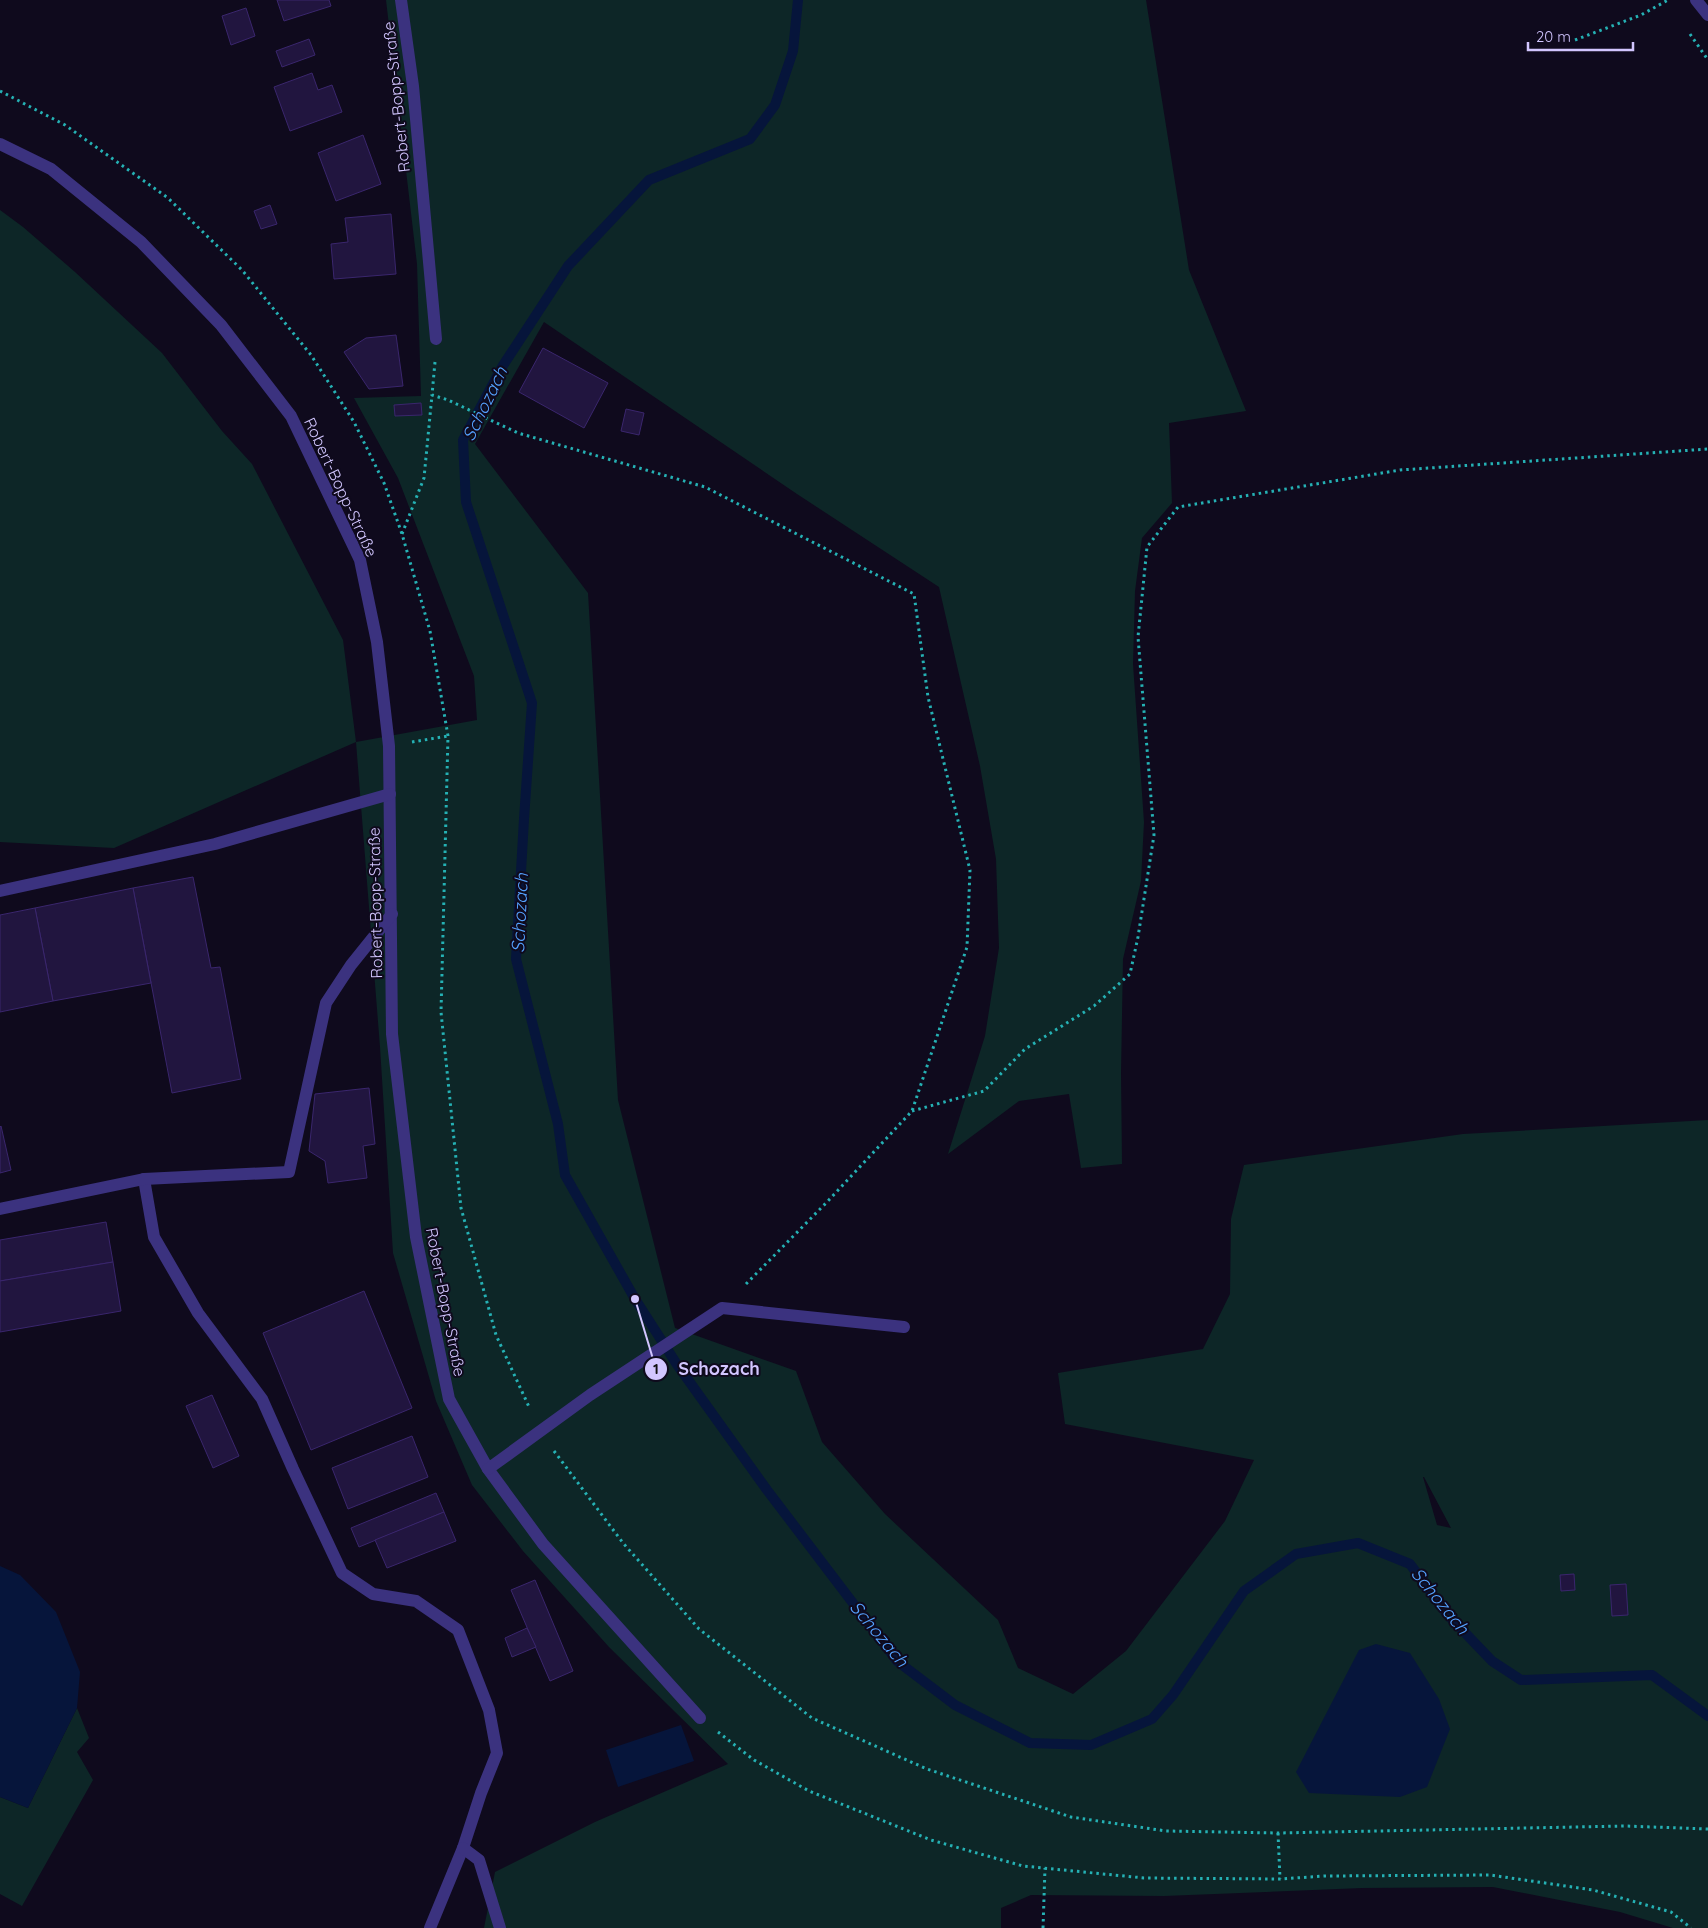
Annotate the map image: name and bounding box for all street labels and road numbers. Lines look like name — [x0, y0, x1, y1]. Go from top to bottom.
street label: Robert-Bopp-Straße — [378, 21, 414, 173]
street label: Robert-Bopp-Straße — [300, 414, 382, 560]
street label: Robert-Bopp-Straße — [364, 827, 386, 979]
street label: Robert-Bopp-Straße — [422, 1226, 470, 1378]

